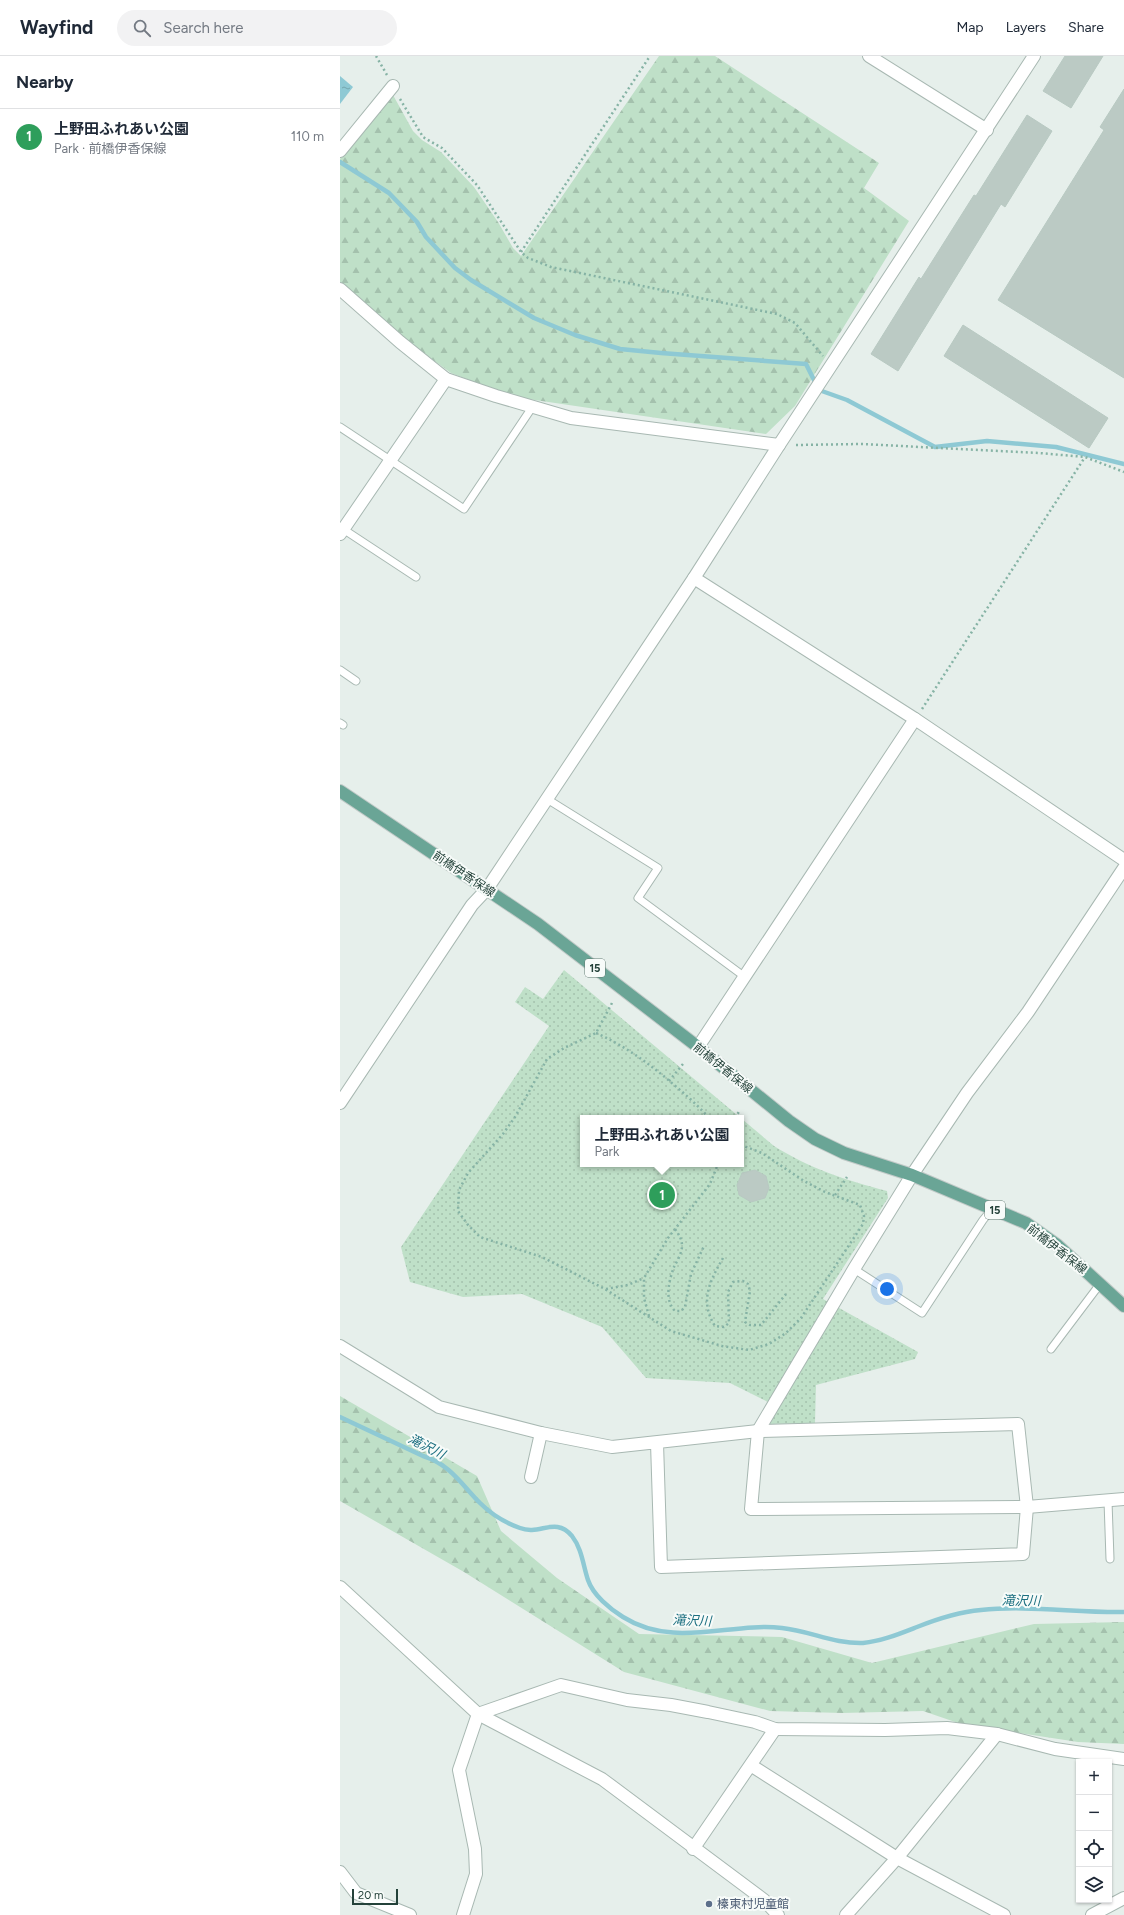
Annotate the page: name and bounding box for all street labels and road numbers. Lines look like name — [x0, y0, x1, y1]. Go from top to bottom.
street label: 前橋伊香保線 — [430, 848, 498, 900]
road number: 15 — [585, 959, 605, 977]
street label: 前橋伊香保線 — [691, 1040, 755, 1096]
road number: 15 — [985, 1201, 1005, 1219]
street label: 前橋伊香保線 — [1024, 1221, 1090, 1277]

